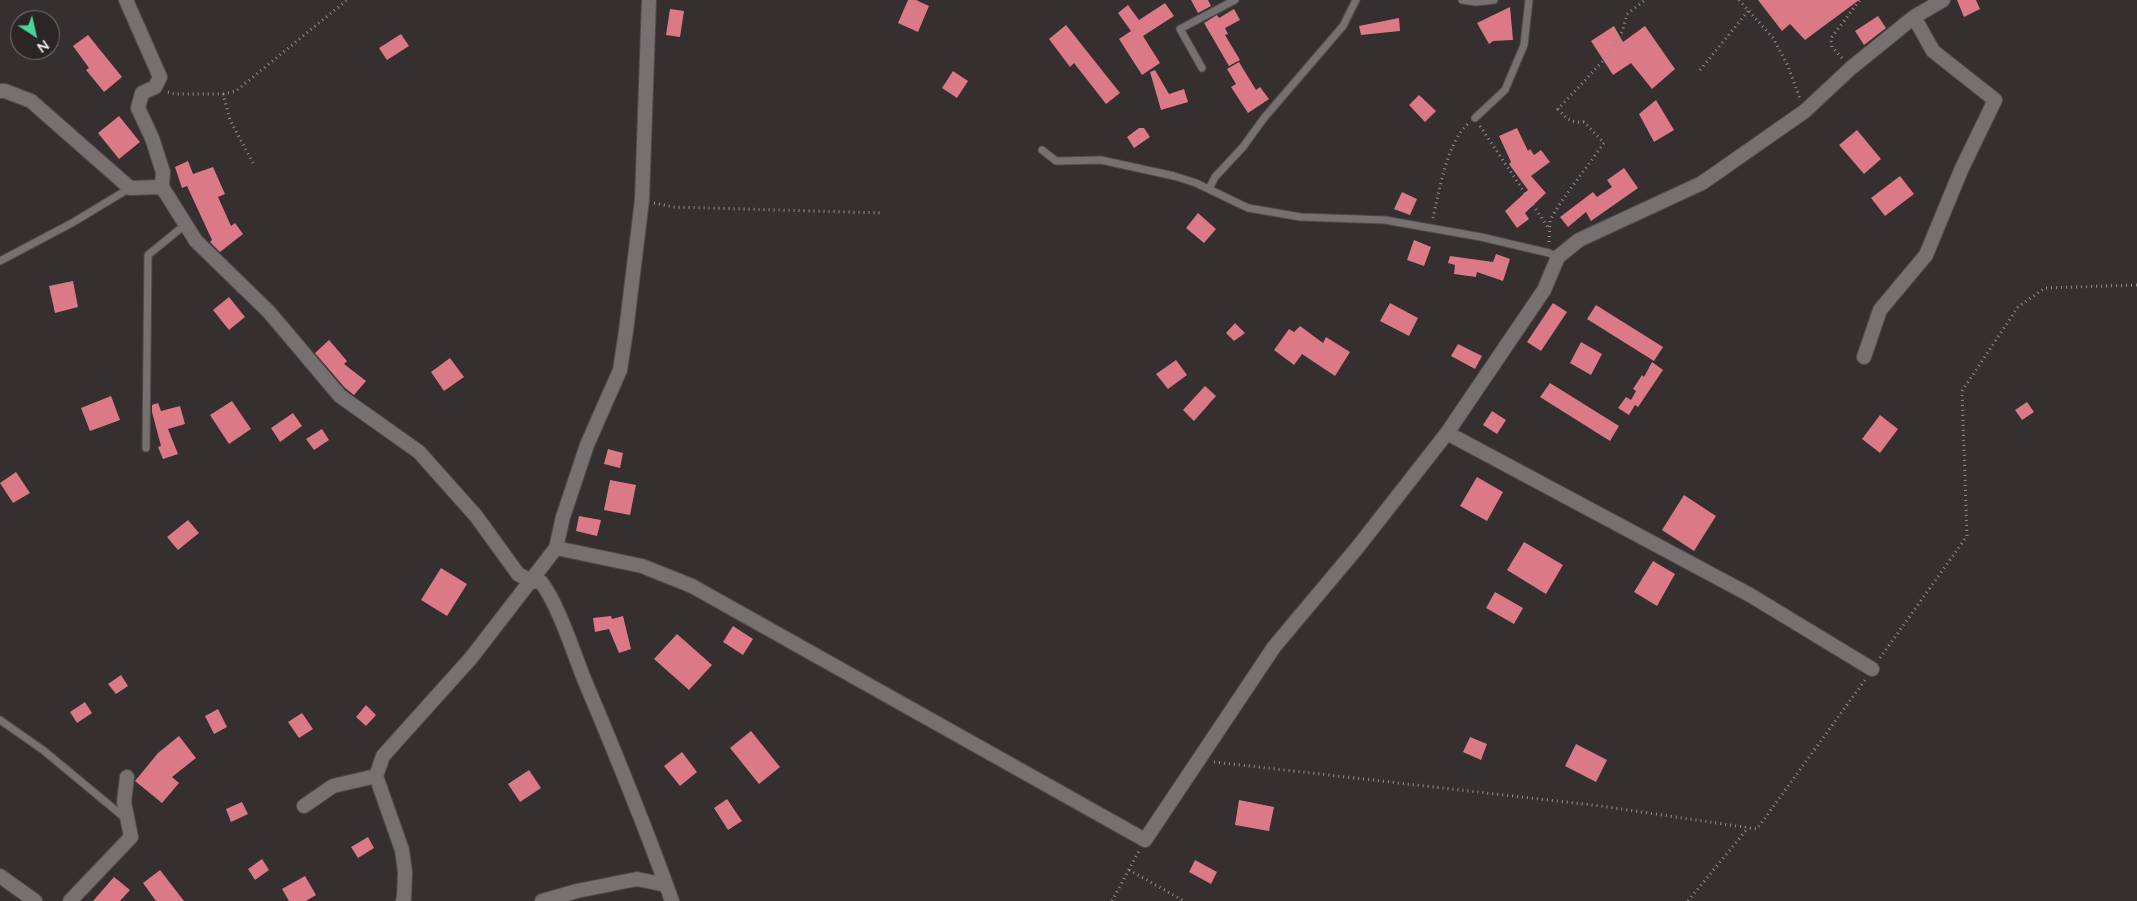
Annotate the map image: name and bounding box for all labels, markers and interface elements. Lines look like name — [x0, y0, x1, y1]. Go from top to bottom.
north arrow — [10, 10, 60, 60]
text: N — [34, 37, 53, 57]

